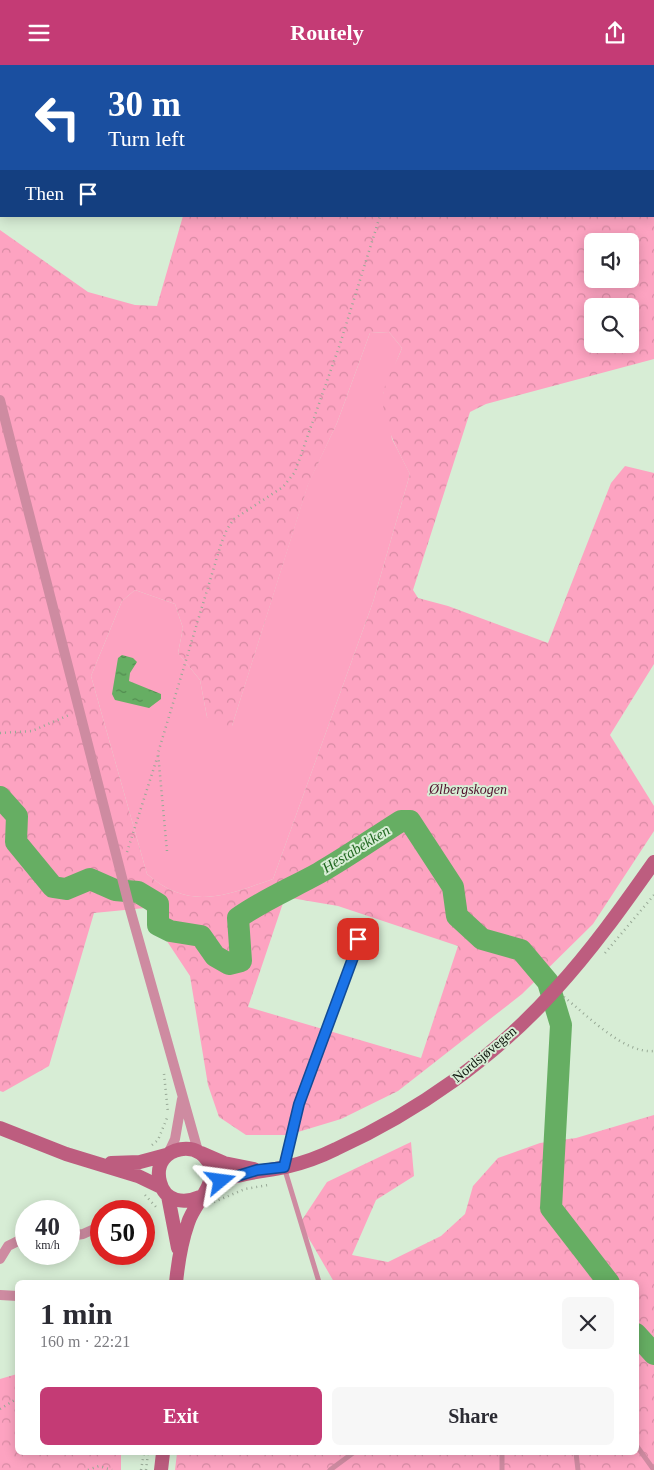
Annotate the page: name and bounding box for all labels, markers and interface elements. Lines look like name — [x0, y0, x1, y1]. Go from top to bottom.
icon: menu — [25, 19, 53, 47]
icon: share — [601, 19, 629, 47]
text: Routely — [290, 20, 364, 45]
icon: left — [25, 85, 90, 150]
text: 30 m — [108, 85, 181, 124]
text: Turn left — [108, 126, 185, 151]
icon: arrive — [74, 180, 102, 208]
text: Then — [25, 183, 64, 204]
map controls — [584, 233, 639, 353]
button: sound — [584, 233, 639, 288]
button: search — [584, 298, 639, 353]
park label: Ølbergskogen — [428, 782, 507, 797]
water label: Hestabekken — [318, 822, 393, 877]
pin — [337, 918, 379, 960]
icon: arrive — [344, 925, 372, 953]
street label: Nordsjøvegen — [449, 1023, 519, 1085]
position arrow — [194, 1154, 246, 1206]
speed limit sign: 50 — [90, 1200, 155, 1265]
text: 40 — [35, 1213, 60, 1240]
text: km/h — [35, 1238, 60, 1252]
text: 1 min — [40, 1297, 113, 1330]
button: close — [562, 1297, 614, 1349]
text: 160 m · 22:21 — [40, 1333, 130, 1350]
button: Exit — [40, 1387, 322, 1445]
button: Share — [332, 1387, 614, 1445]

